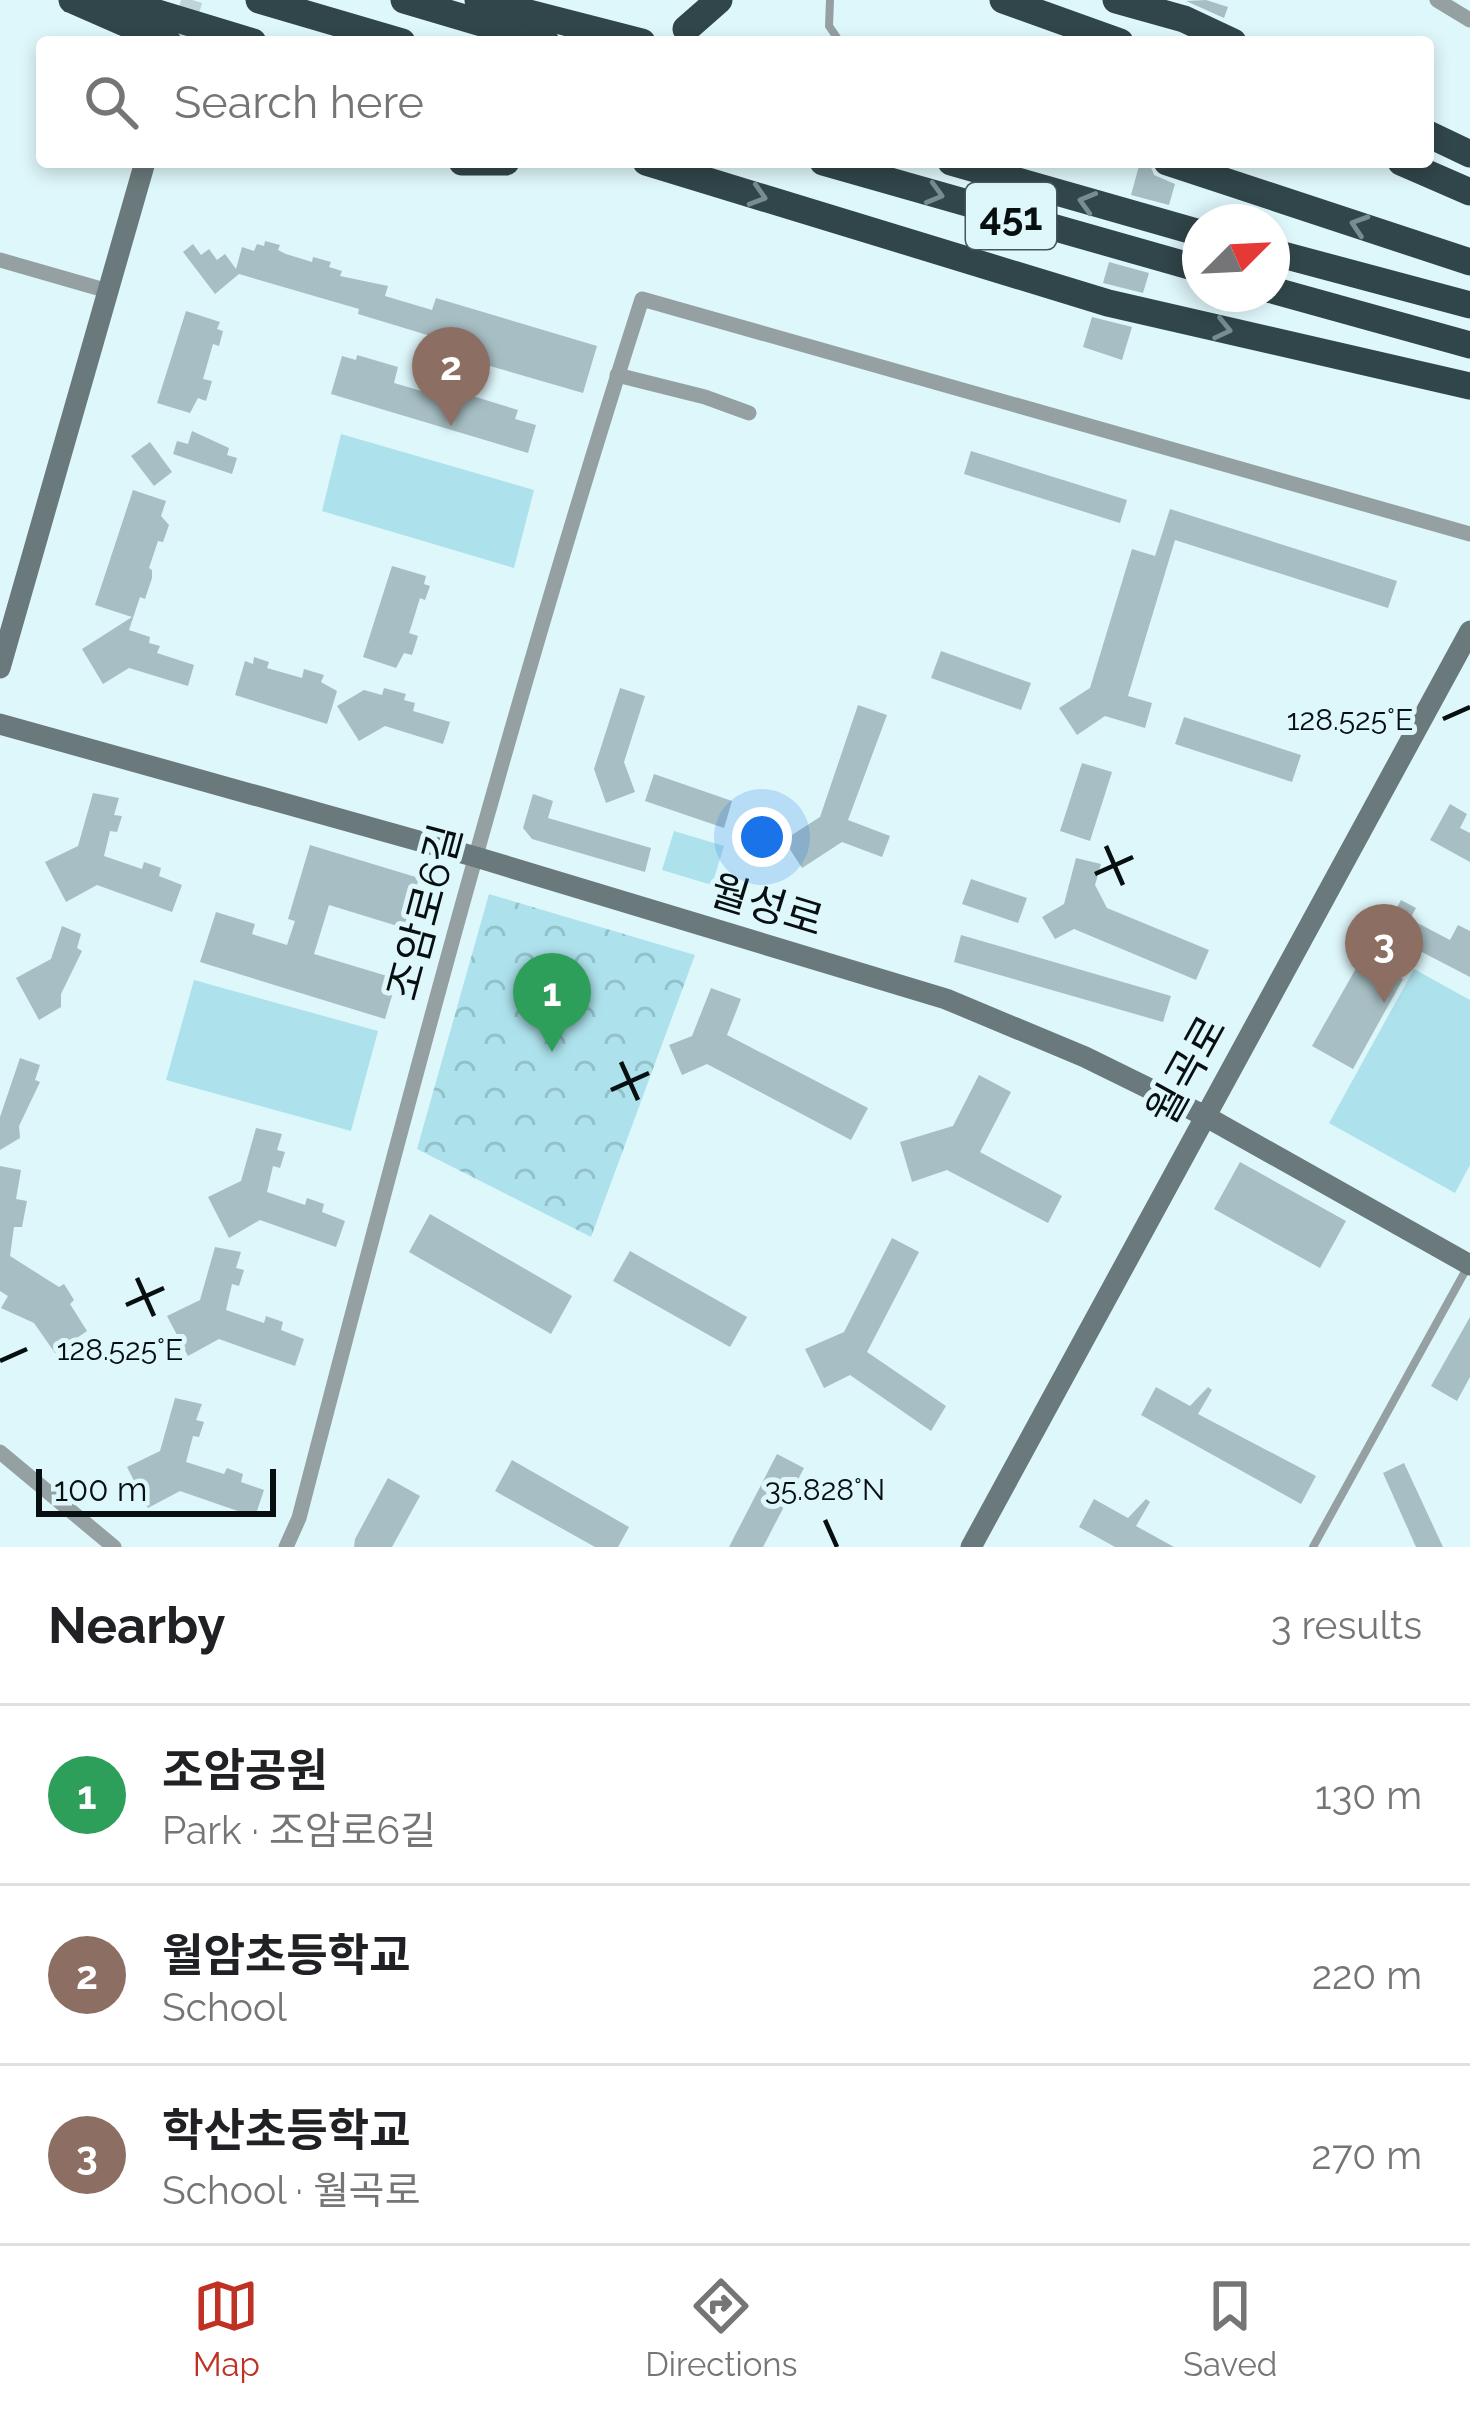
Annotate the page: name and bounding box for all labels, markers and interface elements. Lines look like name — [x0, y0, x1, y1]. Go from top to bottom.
search box — [36, 36, 1434, 168]
icon: search — [78, 69, 144, 135]
text: Search here — [174, 76, 424, 129]
one-way arrow — [924, 180, 945, 205]
one-way arrow — [747, 182, 768, 207]
road number: 451 — [966, 183, 1056, 249]
one-way arrow — [1077, 191, 1098, 216]
north arrow — [1182, 204, 1290, 312]
one-way arrow — [1349, 215, 1370, 240]
one-way arrow — [1212, 315, 1232, 340]
pin: 2 — [412, 327, 490, 426]
text: 128.525°E — [1287, 702, 1413, 737]
your location — [732, 807, 792, 867]
street label: 조암로6길 — [378, 819, 471, 1005]
street label: 월성로 — [704, 865, 829, 946]
pin: 3 — [1345, 904, 1423, 1003]
pin: 1 — [513, 953, 591, 1052]
street label: 월곡로 — [1137, 1008, 1236, 1133]
text: 128.525°E — [57, 1332, 183, 1367]
scale bar — [36, 1463, 276, 1516]
text: 100 m — [54, 1470, 147, 1509]
text: 35.828°N — [765, 1472, 885, 1507]
text: Nearby — [48, 1595, 225, 1655]
text: 3 results — [1271, 1602, 1422, 1648]
text: 조암공원 — [162, 1744, 328, 1797]
text: 1 — [77, 1772, 97, 1818]
text: 130 m — [1315, 1772, 1422, 1818]
text: Park · 조암로6길 — [162, 1807, 436, 1853]
text: 월암초등학교 — [162, 1929, 410, 1982]
text: 2 — [76, 1952, 98, 1998]
text: 220 m — [1312, 1952, 1422, 1998]
text: School — [162, 1984, 287, 2030]
text: 학산초등학교 — [162, 2104, 410, 2157]
text: 3 — [76, 2132, 98, 2178]
text: 270 m — [1311, 2132, 1422, 2178]
text: School · 월곡로 — [162, 2167, 421, 2213]
tab: Map — [193, 2273, 260, 2384]
tab: Directions — [645, 2273, 798, 2384]
tab: Saved — [1183, 2273, 1277, 2384]

